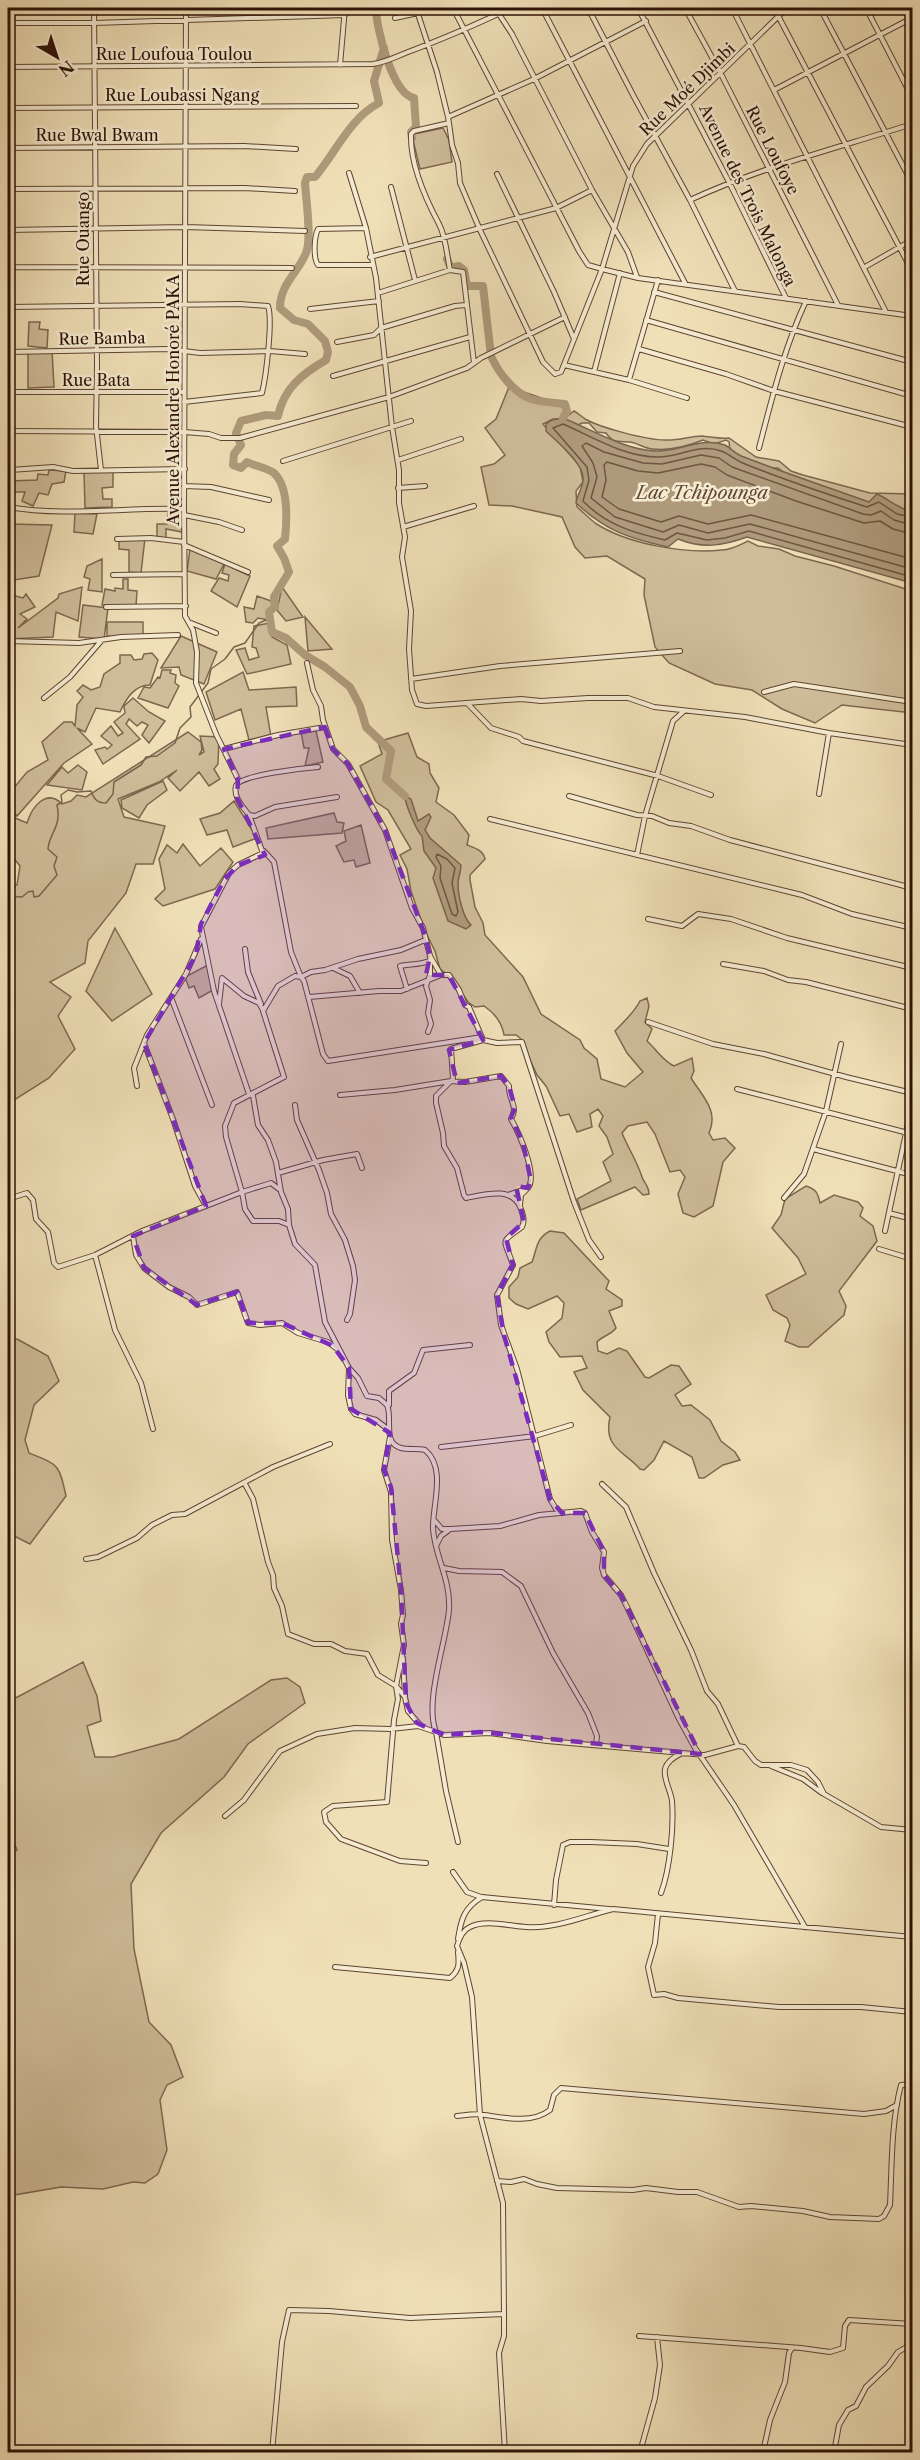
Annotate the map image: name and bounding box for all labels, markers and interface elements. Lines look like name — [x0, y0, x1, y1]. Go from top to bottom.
north arrow — [27, 27, 87, 87]
street label: Rue Moé Djimbi — [635, 38, 739, 140]
street label: Rue Loufoua Toulou — [96, 44, 253, 64]
text: N — [55, 57, 78, 81]
street label: Rue Loubassi Ngang — [105, 85, 260, 105]
street label: Avenue des Trois Malonga — [695, 100, 801, 290]
street label: Rue Loufoye — [742, 102, 804, 198]
street label: Rue Bwal Bwam — [35, 125, 159, 145]
street label: Rue Ouango — [73, 192, 93, 286]
street label: Avenue Alexandre Honoré PAKA — [163, 273, 183, 527]
street label: Rue Bamba — [58, 327, 146, 349]
street label: Rue Bata — [62, 370, 131, 390]
water label: Lac Tchipounga — [634, 482, 768, 504]

